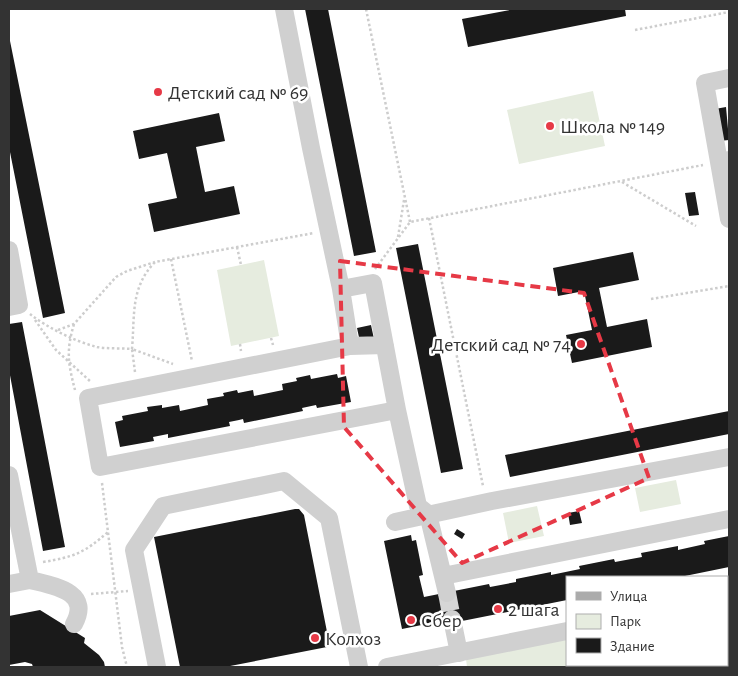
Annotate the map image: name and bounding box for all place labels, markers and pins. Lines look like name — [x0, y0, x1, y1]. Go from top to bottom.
place label: Детский сад № 69 — [168, 83, 309, 103]
marker: Детский сад № 69 — [152, 86, 164, 98]
place label: Школа № 149 — [560, 117, 665, 137]
marker: Школа № 149 — [544, 120, 556, 132]
place label: Детский сад № 74 — [431, 335, 571, 355]
marker: Детский сад № 74 — [575, 338, 587, 350]
place label: 2 шага — [508, 600, 560, 620]
marker: 2 шага — [492, 603, 504, 615]
place label: Сбер — [421, 611, 462, 631]
marker: Сбер — [405, 614, 417, 626]
place label: Колхоз — [325, 629, 381, 649]
marker: Колхоз — [309, 632, 321, 644]

